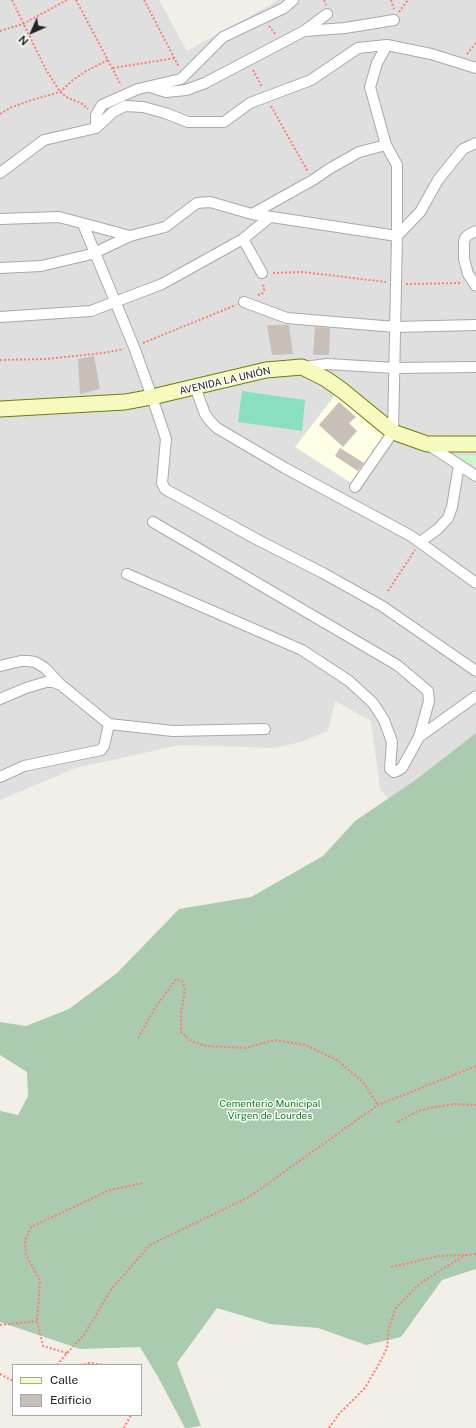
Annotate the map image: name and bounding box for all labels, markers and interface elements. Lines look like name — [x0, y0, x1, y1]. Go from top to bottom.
north arrow — [12, 12, 52, 52]
text: N — [16, 33, 31, 48]
street label: AVENIDA LA UNIÓN — [178, 365, 272, 397]
park label: Cementerio Municipal Virgen de Lourdes — [219, 1098, 321, 1122]
legend — [12, 1364, 142, 1416]
text: Calle — [50, 1373, 78, 1387]
text: Edificio — [50, 1393, 92, 1407]

